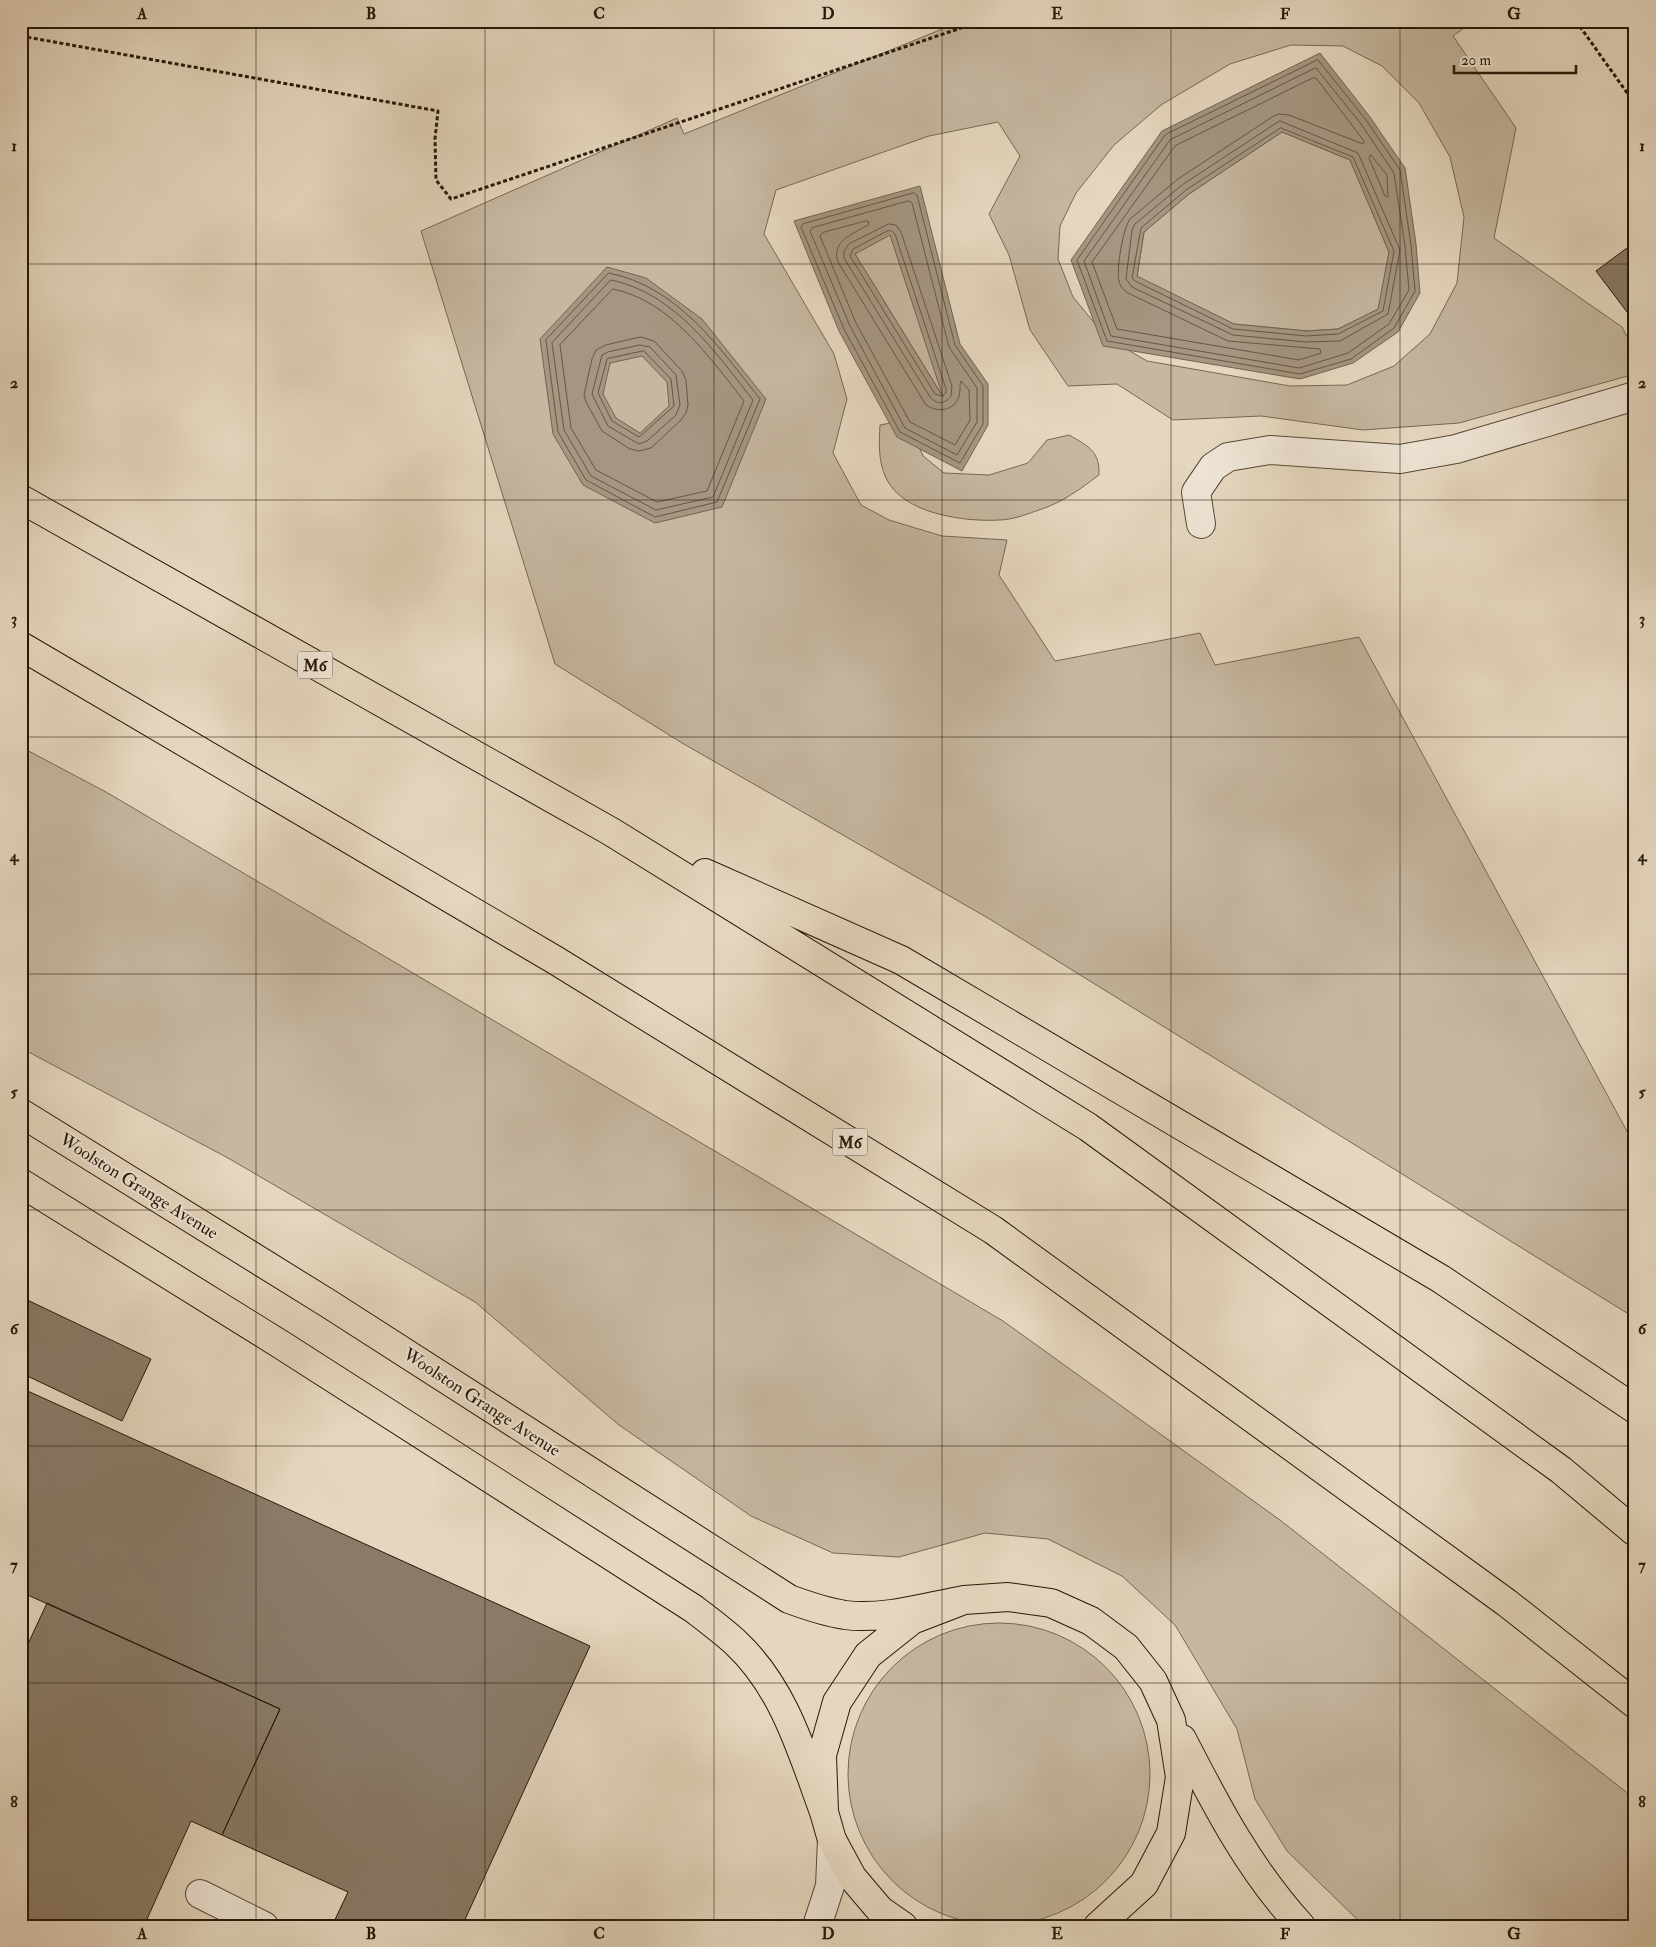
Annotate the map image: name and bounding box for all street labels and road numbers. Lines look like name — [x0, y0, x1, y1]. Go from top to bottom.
road number: M6 — [298, 652, 332, 678]
street label: Woolston Grange Avenue — [54, 1128, 223, 1245]
road number: M6 — [832, 1128, 868, 1156]
street label: Woolston Grange Avenue — [398, 1342, 565, 1462]

